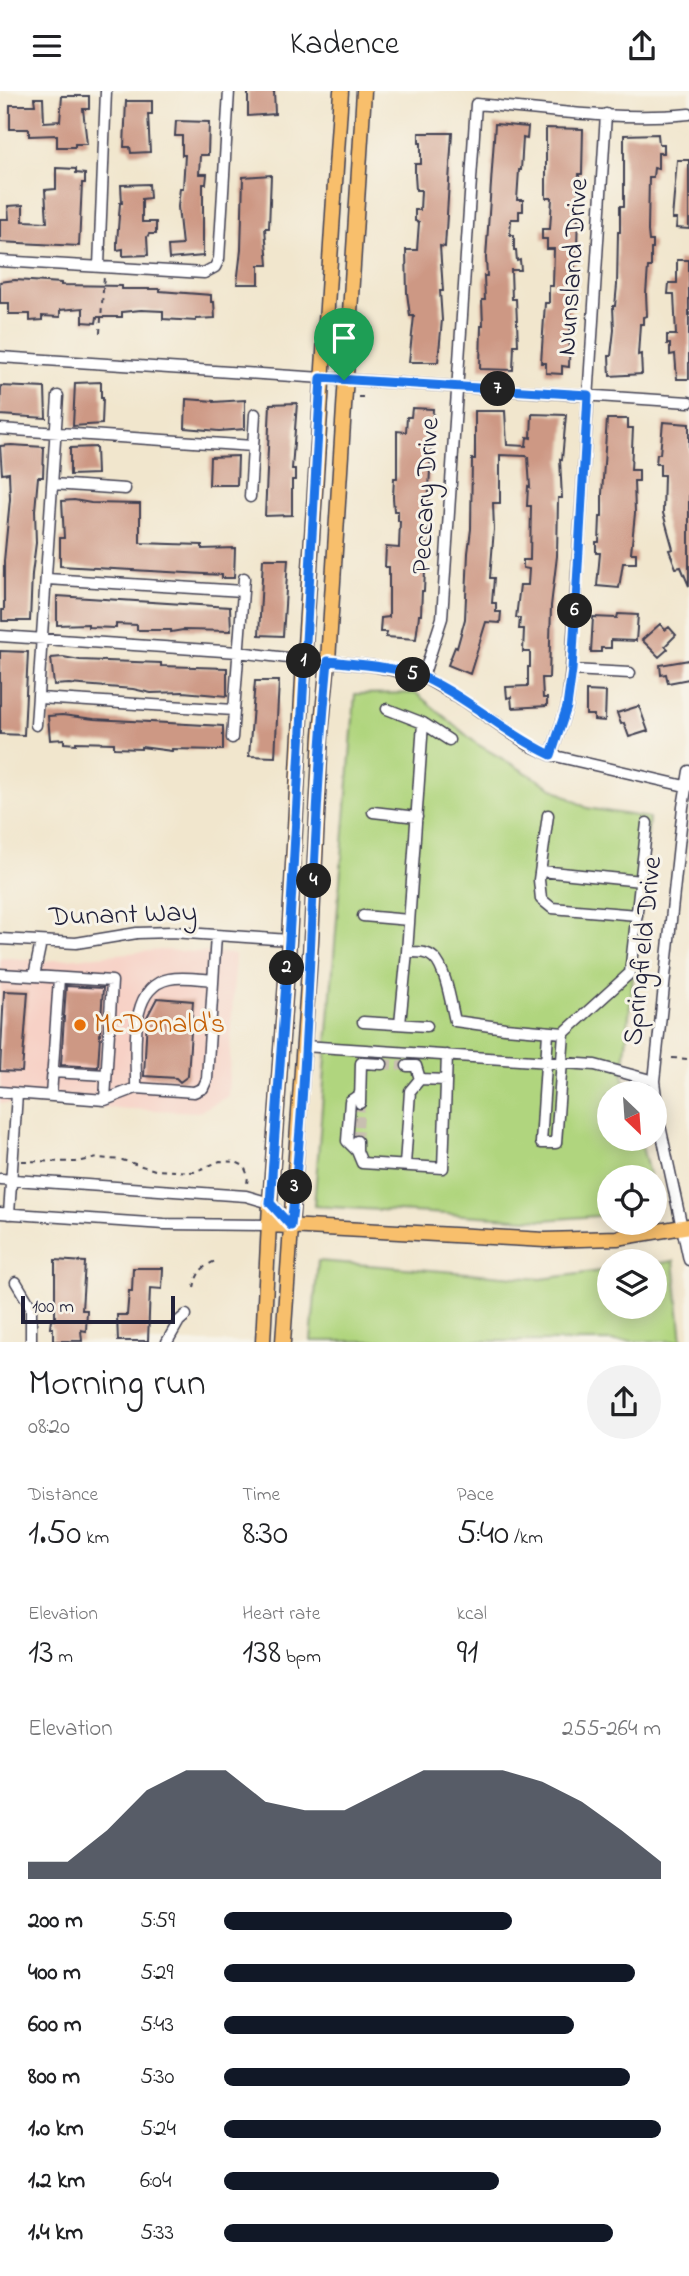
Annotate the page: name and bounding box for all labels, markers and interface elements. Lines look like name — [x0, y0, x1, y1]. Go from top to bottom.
text: Kadence — [290, 22, 399, 69]
icon: menu — [28, 27, 66, 65]
icon: share — [623, 27, 661, 65]
street label: Nunsland Drive — [547, 176, 601, 357]
pin — [314, 308, 374, 380]
icon: arrive — [325, 319, 363, 357]
pin: 7 — [480, 371, 516, 407]
text: 7 — [494, 375, 501, 402]
street label: Peccary Drive — [402, 416, 452, 575]
pin: 6 — [558, 594, 592, 629]
text: 6 — [570, 597, 579, 624]
pin: 1 — [286, 643, 322, 679]
text: 1 — [300, 647, 307, 674]
pin: 5 — [396, 657, 430, 693]
text: 5 — [407, 661, 418, 688]
street label: Springfield Drive — [614, 854, 674, 1048]
pin: 4 — [296, 863, 332, 899]
text: 4 — [310, 867, 317, 894]
street label: Dunant Way — [47, 893, 198, 939]
pin: 2 — [270, 951, 304, 985]
text: 2 — [282, 954, 291, 981]
place label: McDonald's — [94, 1005, 225, 1046]
marker: McDonald's — [72, 1017, 88, 1033]
north arrow — [597, 1081, 667, 1151]
map controls — [597, 1081, 667, 1319]
button: locate — [597, 1165, 667, 1235]
pin: 3 — [278, 1169, 312, 1205]
text: 3 — [291, 1173, 298, 1200]
button: layers — [597, 1249, 667, 1319]
scale bar — [21, 1293, 175, 1324]
text: 100 m — [32, 1294, 74, 1321]
text: Morning run — [28, 1357, 206, 1413]
button: share — [587, 1365, 661, 1439]
text: 08:20 — [28, 1411, 70, 1444]
text: Distance — [28, 1482, 98, 1509]
text: Time — [242, 1482, 280, 1509]
text: Pace — [457, 1482, 494, 1509]
text: 1.50 — [28, 1509, 81, 1560]
text: 8:30 — [242, 1509, 288, 1560]
text: 5:40 — [457, 1509, 509, 1560]
text: km — [81, 1525, 109, 1552]
text: /km — [509, 1525, 543, 1552]
text: Elevation — [28, 1601, 98, 1628]
text: Heart rate — [242, 1601, 320, 1628]
text: kcal — [457, 1601, 487, 1628]
text: 13 — [28, 1628, 54, 1679]
text: 138 — [242, 1628, 281, 1679]
text: 91 — [457, 1628, 478, 1679]
text: m — [54, 1644, 73, 1671]
text: bpm — [281, 1644, 321, 1671]
text: Elevation — [28, 1713, 113, 1746]
text: 255–264 m — [562, 1713, 661, 1746]
text: 200 m — [28, 1905, 83, 1938]
text: 5:59 — [140, 1905, 175, 1938]
text: 400 m — [28, 1957, 81, 1990]
text: 5:29 — [140, 1957, 173, 1990]
text: 600 m — [28, 2009, 82, 2042]
text: 5:43 — [140, 2009, 174, 2042]
text: 800 m — [28, 2061, 80, 2094]
text: 5:30 — [140, 2061, 175, 2094]
text: 1.0 km — [28, 2113, 84, 2146]
text: 5:24 — [140, 2113, 176, 2146]
text: 1.2 km — [28, 2165, 85, 2198]
text: 6:04 — [140, 2165, 172, 2198]
text: 1.4 km — [28, 2217, 83, 2250]
text: 5:33 — [140, 2217, 174, 2250]

